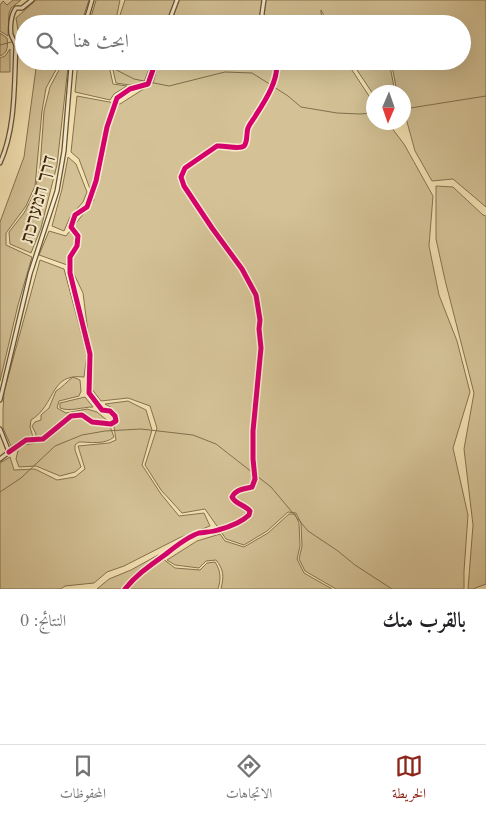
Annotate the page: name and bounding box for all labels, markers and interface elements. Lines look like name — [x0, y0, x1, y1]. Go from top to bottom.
search box — [15, 15, 471, 70]
icon: search — [33, 29, 61, 57]
text: ابحث هنا — [73, 33, 129, 52]
north arrow — [366, 85, 411, 130]
street label: דרך המערכת — [19, 154, 60, 246]
text: بالقرب منك — [383, 611, 466, 632]
text: النتائج: 0 — [20, 614, 66, 630]
tab: المحفوظات — [60, 752, 106, 807]
tab: الاتجاهات — [226, 752, 272, 807]
tab: الخريطة — [392, 752, 426, 807]

